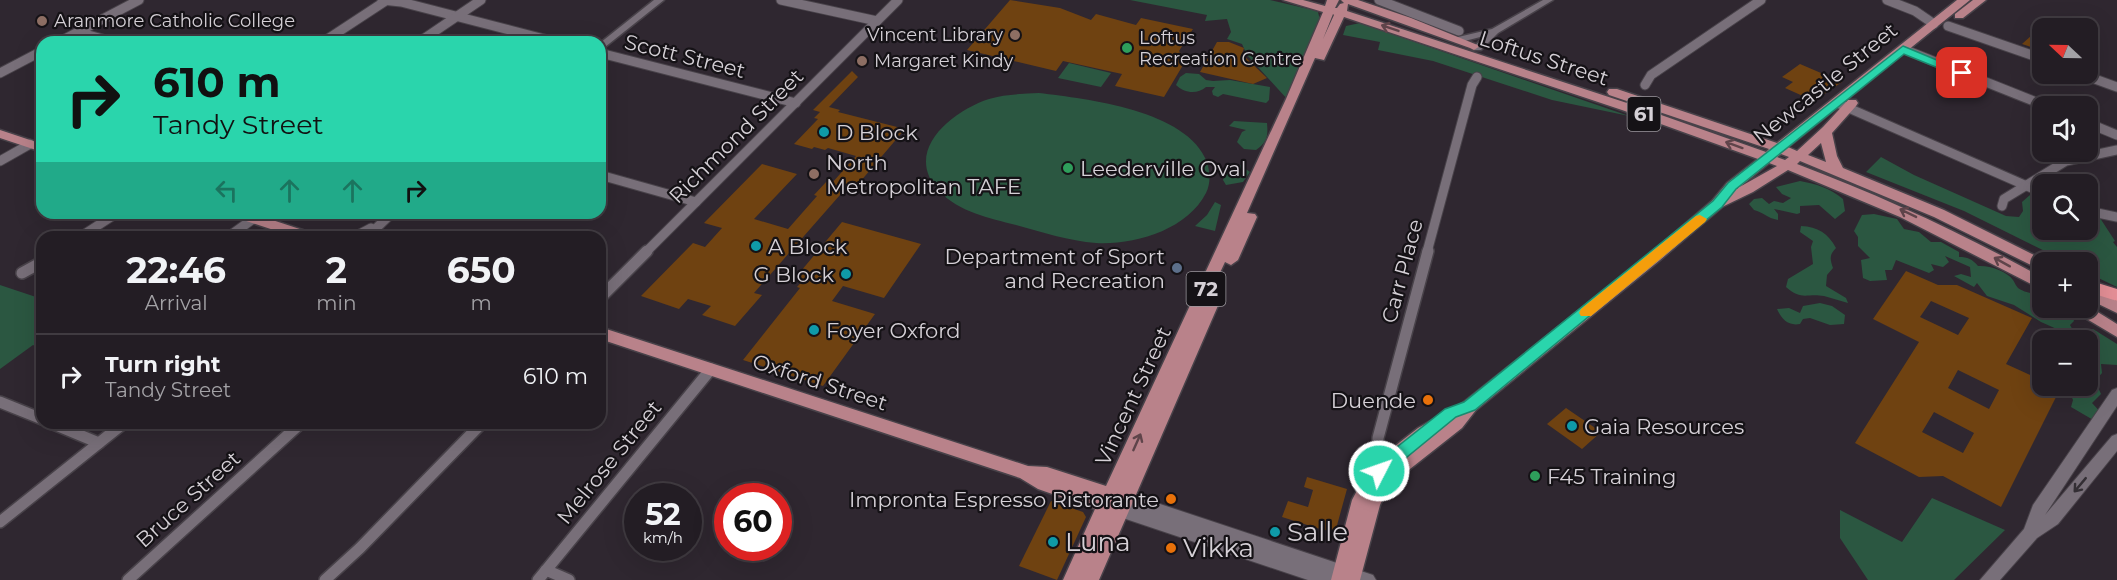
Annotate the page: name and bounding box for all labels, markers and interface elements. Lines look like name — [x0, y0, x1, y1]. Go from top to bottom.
place label: Aranmore Catholic College — [54, 10, 295, 32]
marker: Aranmore Catholic College — [35, 14, 49, 28]
street label: Newcastle Street — [1748, 17, 1902, 149]
north arrow — [2032, 18, 2098, 84]
map controls — [2032, 18, 2098, 396]
one-way arrow — [1381, 21, 1400, 32]
place label: Vincent Library — [867, 24, 1003, 46]
street label: Loftus Street — [1476, 25, 1612, 91]
place label: Loftus Recreation Centre — [1139, 27, 1302, 70]
marker: Vincent Library — [1008, 28, 1022, 42]
street label: Scott Street — [622, 29, 748, 83]
marker: Loftus Recreation Centre — [1120, 41, 1134, 55]
pin — [1936, 47, 1987, 98]
place label: Margaret Kindy — [874, 50, 1014, 72]
marker: Margaret Kindy — [855, 54, 869, 68]
text: 610 m — [153, 56, 281, 108]
icon: arrive — [1945, 56, 1978, 89]
icon: right — [54, 60, 132, 138]
street label: Richmond Street — [664, 64, 808, 208]
button: sound — [2032, 96, 2098, 162]
road number: 61 — [1628, 97, 1660, 131]
text: Tandy Street — [153, 108, 323, 141]
place label: D Block — [836, 120, 918, 145]
marker: D Block — [817, 125, 831, 139]
one-way arrow — [1725, 139, 1743, 150]
place label: North Metropolitan TAFE — [826, 150, 1021, 199]
place label: Leederville Oval — [1080, 156, 1246, 181]
marker: Leederville Oval — [1061, 161, 1075, 175]
marker: North Metropolitan TAFE — [807, 167, 821, 181]
icon: left — [210, 174, 243, 207]
icon: ahead — [273, 174, 306, 207]
icon: ahead — [336, 174, 369, 207]
icon: right — [399, 174, 432, 207]
button: search — [2032, 174, 2098, 240]
one-way arrow — [1899, 207, 1917, 219]
street label: Carr Place — [1376, 216, 1428, 326]
place label: A Block — [768, 234, 848, 259]
marker: A Block — [749, 239, 763, 253]
place label: Department of Sport and Recreation — [945, 244, 1165, 293]
text: 22:46 — [126, 248, 226, 292]
text: 2 — [326, 248, 347, 292]
text: 650 — [447, 248, 516, 292]
button: + — [2032, 252, 2098, 318]
one-way arrow — [1994, 256, 2011, 268]
marker: Department of Sport and Recreation — [1170, 261, 1184, 275]
place label: G Block — [753, 262, 834, 287]
marker: G Block — [839, 267, 853, 281]
road number: 72 — [1186, 272, 1226, 306]
text: Arrival — [145, 291, 208, 315]
text: min — [316, 291, 356, 315]
text: m — [471, 291, 492, 315]
place label: Foyer Oxford — [826, 318, 961, 343]
marker: Foyer Oxford — [807, 323, 821, 337]
street label: Vincent Street — [1090, 323, 1176, 469]
button: − — [2032, 330, 2098, 396]
street label: Oxford Street — [750, 348, 890, 416]
text: Turn right — [105, 351, 220, 378]
icon: right — [54, 360, 87, 393]
text: 610 m — [523, 363, 588, 390]
text: Tandy Street — [105, 378, 231, 402]
place label: Duende — [1331, 388, 1416, 413]
marker: Duende — [1421, 393, 1435, 407]
street label: Melrose Street — [552, 395, 666, 529]
place label: Gaia Resources — [1584, 414, 1744, 439]
marker: Gaia Resources — [1565, 419, 1579, 433]
one-way arrow — [1131, 433, 1143, 451]
position arrow — [1347, 439, 1411, 503]
street label: Bruce Street — [131, 446, 245, 552]
place label: F45 Training — [1547, 464, 1676, 489]
marker: F45 Training — [1528, 469, 1542, 483]
one-way arrow — [2073, 477, 2087, 492]
speed limit sign: 60 — [714, 483, 792, 561]
place label: Impronta Espresso Ristorante — [849, 487, 1159, 512]
marker: Impronta Espresso Ristorante — [1164, 492, 1178, 506]
text: 52 — [645, 496, 681, 533]
place label: Salle — [1287, 516, 1348, 548]
marker: Salle — [1268, 525, 1282, 539]
place label: Luna — [1065, 526, 1131, 558]
text: km/h — [643, 528, 683, 547]
place label: Vikka — [1183, 532, 1254, 564]
marker: Luna — [1046, 535, 1060, 549]
marker: Vikka — [1164, 541, 1178, 555]

